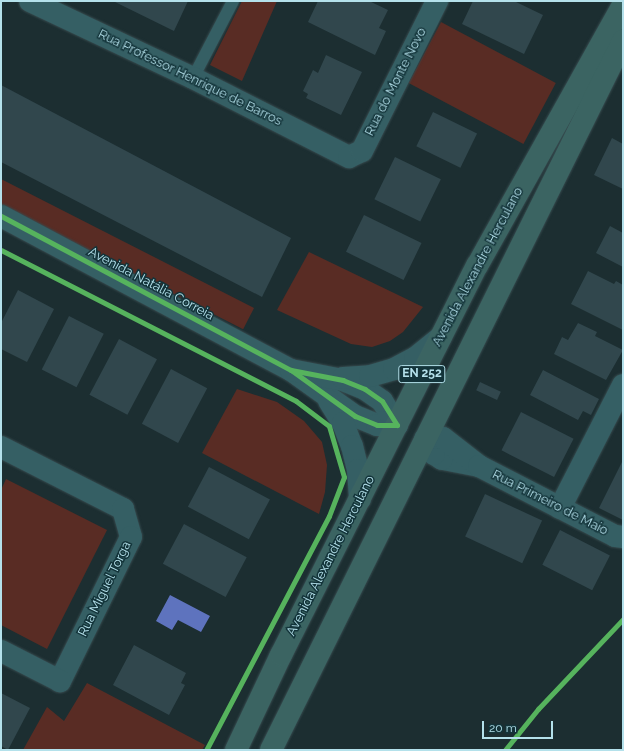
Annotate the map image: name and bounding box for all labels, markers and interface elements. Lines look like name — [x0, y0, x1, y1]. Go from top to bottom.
street label: Rua do Monte Novo — [362, 25, 430, 139]
street label: Rua Professor Henrique de Barros — [95, 27, 285, 129]
street label: Avenida Alexandre Herculano — [429, 185, 527, 349]
street label: Avenida Natália Correia — [86, 244, 216, 324]
road number: EN 252 — [398, 364, 446, 384]
street label: Rua Primeiro de Maio — [490, 467, 610, 539]
street label: Avenida Alexandre Herculano — [284, 473, 378, 639]
street label: Rua Miguel Torga — [75, 539, 135, 639]
scale bar — [484, 713, 555, 739]
text: 20 m — [489, 721, 517, 735]

